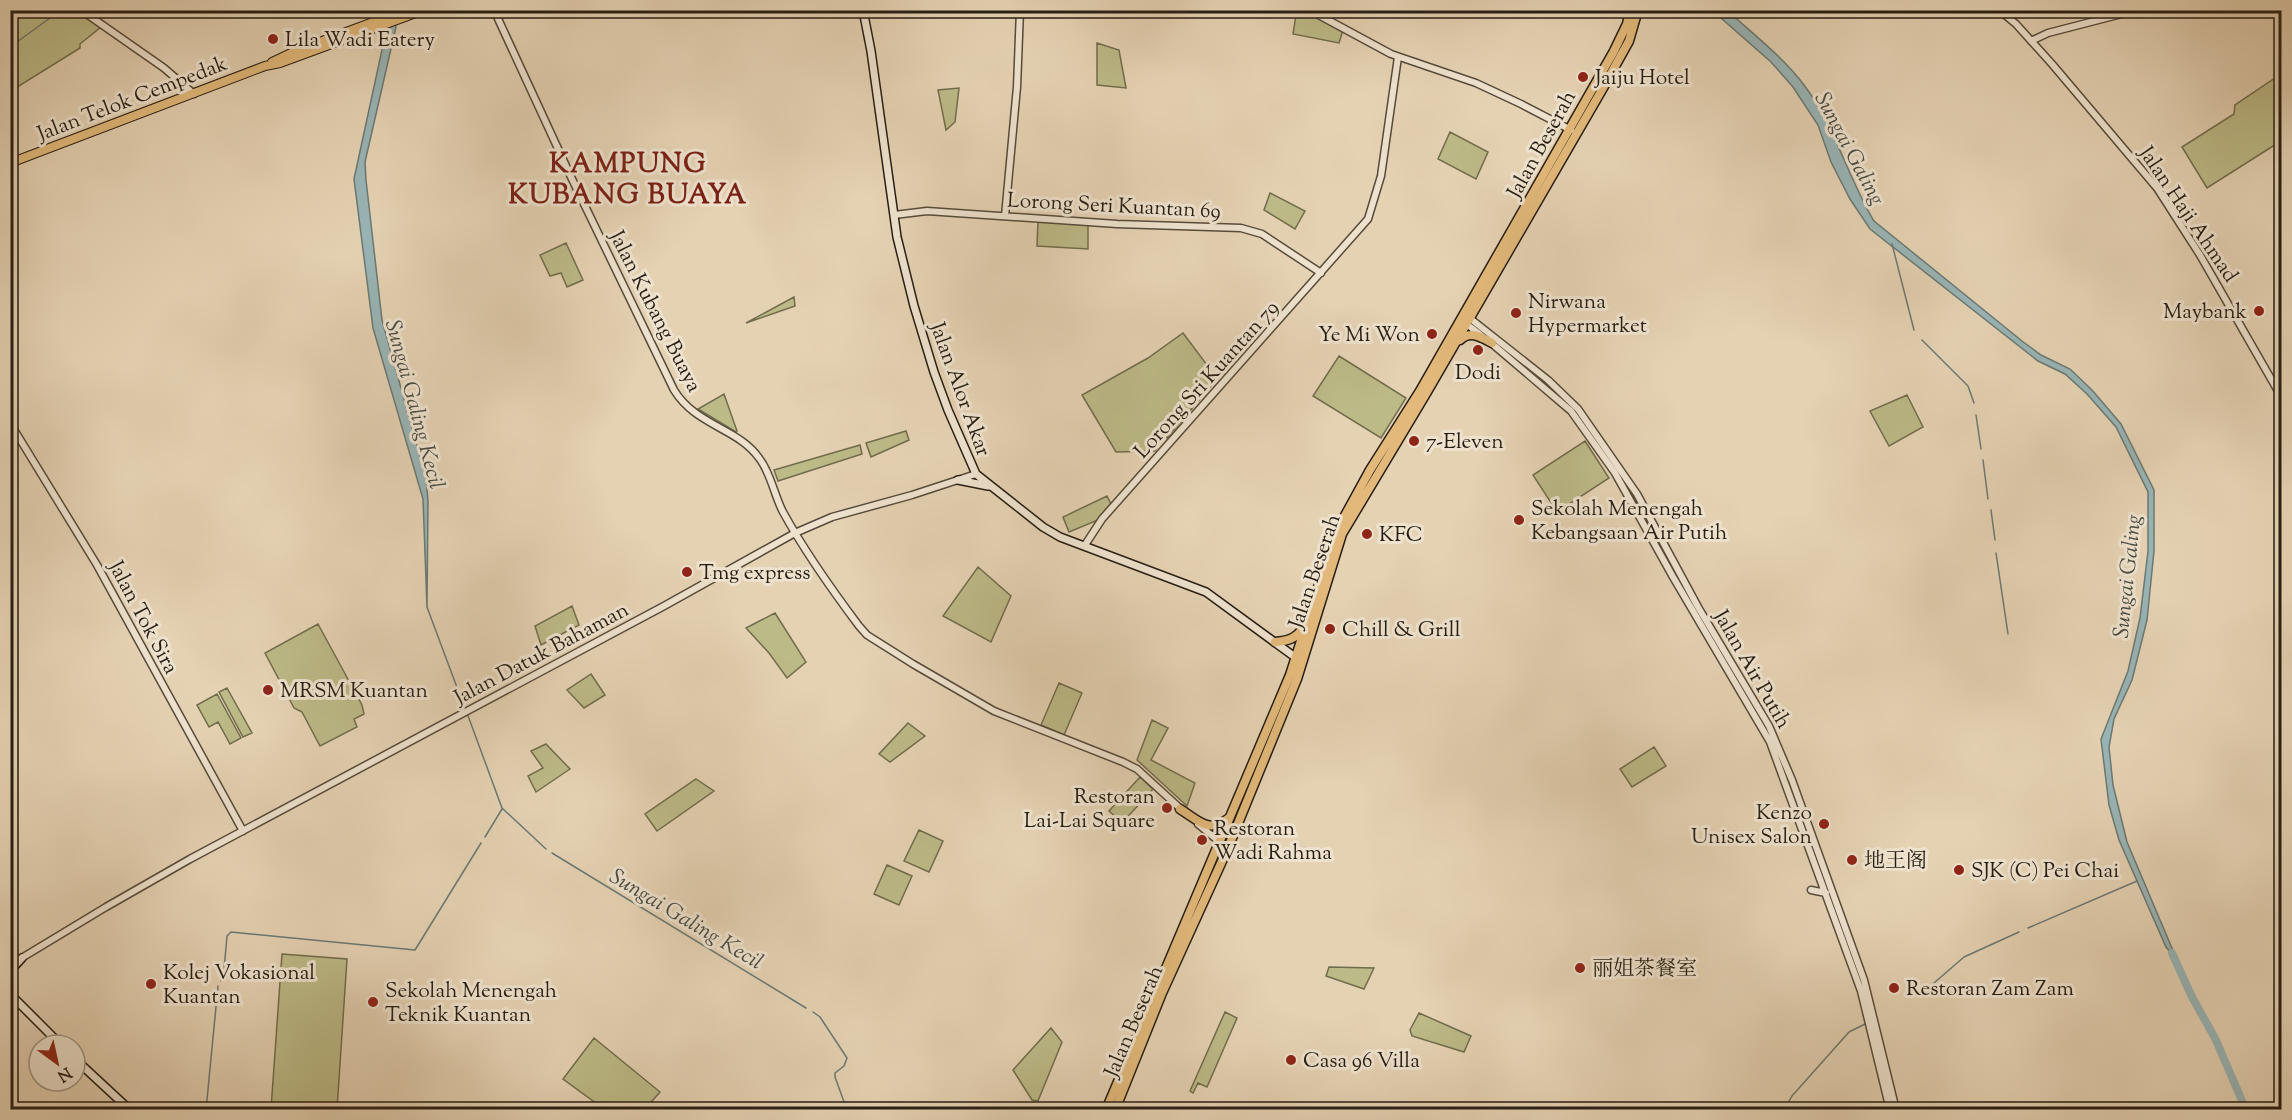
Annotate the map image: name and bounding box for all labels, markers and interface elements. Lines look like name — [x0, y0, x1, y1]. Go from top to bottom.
place label: Lila Wadi Eatery — [285, 26, 435, 56]
marker: Lila Wadi Eatery — [266, 32, 280, 46]
street label: Jalan Telok Cempedak — [32, 50, 233, 150]
place label: Jaiju Hotel — [1594, 64, 1690, 94]
marker: Jaiju Hotel — [1576, 70, 1590, 84]
street label: Jalan Beserah — [1500, 86, 1585, 205]
water label: Sungai Galing — [1805, 87, 1892, 212]
street label: Jalan Haji Ahmad — [2130, 140, 2244, 289]
district label: KAMPUNG KUBANG BUAYA — [508, 146, 748, 216]
street label: Lorong Seri Kuantan 69 — [1006, 186, 1221, 228]
street label: Jalan Kubang Buaya — [600, 225, 708, 398]
place label: Nirwana Hypermarket — [1528, 288, 1647, 342]
street label: Lorong Sri Kuantan 79 — [1128, 295, 1287, 466]
place label: Maybank — [2163, 298, 2248, 328]
marker: Maybank — [2252, 304, 2266, 318]
marker: Nirwana Hypermarket — [1509, 306, 1523, 320]
water label: Sungai Galing Kecil — [375, 317, 451, 493]
street label: Jalan Alor Akar — [921, 318, 997, 461]
place label: Ye Mi Won — [1318, 321, 1420, 351]
marker: Ye Mi Won — [1425, 327, 1439, 341]
marker: Dodi — [1471, 343, 1485, 357]
place label: Dodi — [1455, 359, 1501, 389]
place label: 7-Eleven — [1426, 428, 1504, 458]
marker: 7-Eleven — [1407, 434, 1421, 448]
place label: Sekolah Menengah Kebangsaan Air Putih — [1531, 495, 1727, 549]
street label: Jalan Beserah — [1282, 510, 1349, 634]
water label: Sungai Galing — [2107, 512, 2151, 640]
marker: Sekolah Menengah Kebangsaan Air Putih — [1512, 513, 1526, 527]
place label: KFC — [1379, 521, 1423, 551]
marker: KFC — [1360, 527, 1374, 541]
street label: Jalan Tok Sira — [99, 555, 185, 680]
place label: Tmg express — [699, 559, 811, 589]
marker: Tmg express — [680, 565, 694, 579]
street label: Jalan Datuk Bahaman — [448, 596, 635, 714]
street label: Jalan Air Putih — [1705, 604, 1797, 735]
place label: Chill & Grill — [1342, 616, 1461, 646]
marker: Chill & Grill — [1323, 622, 1337, 636]
place label: MRSM Kuantan — [280, 677, 428, 707]
marker: MRSM Kuantan — [261, 683, 275, 697]
place label: Restoran Lai-Lai Square — [1024, 783, 1155, 837]
place label: Kenzo Unisex Salon — [1691, 799, 1812, 853]
marker: Restoran Lai-Lai Square — [1160, 801, 1174, 815]
place label: Restoran Wadi Rahma — [1214, 815, 1332, 869]
marker: Kenzo Unisex Salon — [1817, 817, 1831, 831]
marker: Restoran Wadi Rahma — [1195, 833, 1209, 847]
place label: 地王阁 — [1864, 847, 1927, 877]
marker: 地王阁 — [1845, 853, 1859, 867]
place label: SJK (C) Pei Chai — [1971, 857, 2119, 887]
water label: Sungai Galing Kecil — [603, 862, 768, 979]
marker: SJK (C) Pei Chai — [1952, 863, 1966, 877]
place label: 丽姐茶餐室 — [1592, 955, 1697, 985]
place label: Kolej Vokasional Kuantan — [163, 959, 315, 1013]
street label: Jalan Beserah — [1097, 961, 1172, 1083]
marker: 丽姐茶餐室 — [1573, 961, 1587, 975]
place label: Restoran Zam Zam — [1906, 975, 2074, 1005]
marker: Kolej Vokasional Kuantan — [144, 977, 158, 991]
place label: Sekolah Menengah Teknik Kuantan — [385, 977, 557, 1031]
marker: Restoran Zam Zam — [1887, 981, 1901, 995]
marker: Sekolah Menengah Teknik Kuantan — [366, 995, 380, 1009]
north arrow — [27, 1033, 87, 1093]
place label: Casa 96 Villa — [1303, 1047, 1420, 1077]
marker: Casa 96 Villa — [1284, 1053, 1298, 1067]
text: N — [52, 1060, 75, 1087]

